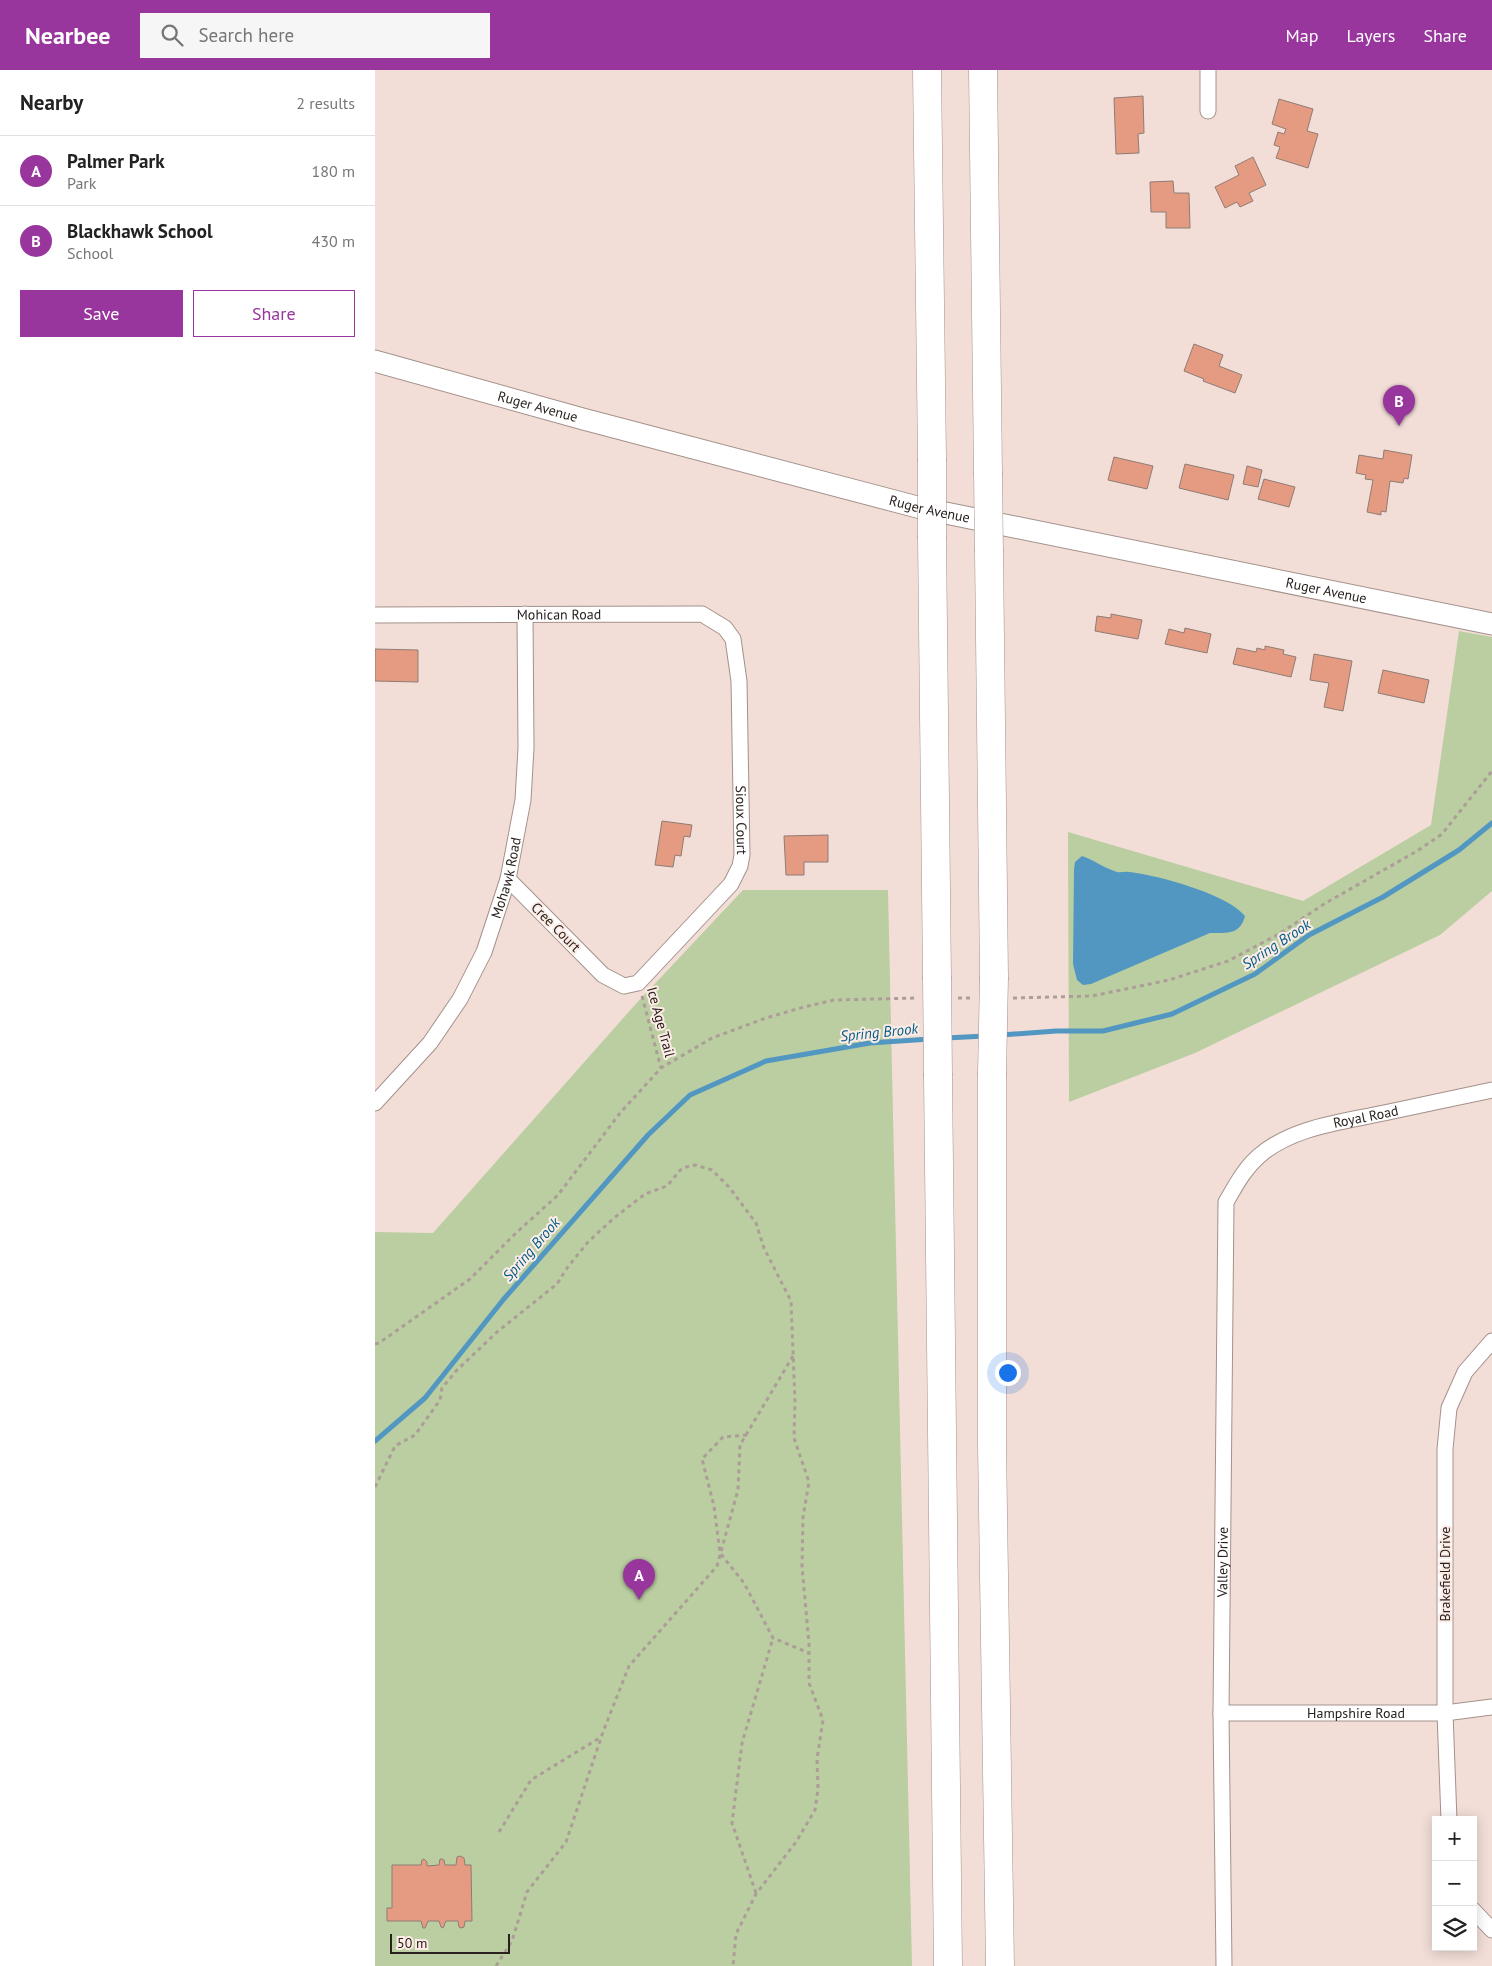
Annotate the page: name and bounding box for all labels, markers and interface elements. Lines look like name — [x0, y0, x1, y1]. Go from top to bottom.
search box — [140, 13, 490, 58]
text: Nearbee — [25, 20, 110, 51]
icon: search — [158, 21, 186, 49]
text: Search here — [198, 23, 294, 47]
text: Map — [1286, 24, 1318, 47]
text: Layers — [1346, 24, 1395, 47]
text: Share — [1423, 24, 1467, 47]
text: Nearby — [20, 89, 83, 116]
text: 2 results — [296, 93, 355, 113]
text: Palmer Park — [67, 149, 165, 173]
text: A — [31, 161, 41, 181]
text: 180 m — [312, 161, 355, 181]
text: Park — [67, 173, 96, 193]
text: Blackhawk School — [67, 219, 212, 243]
text: B — [31, 231, 41, 251]
text: 430 m — [312, 231, 355, 251]
text: School — [67, 243, 113, 263]
button: Save — [20, 290, 183, 337]
button: Share — [193, 290, 355, 337]
pin: B — [1383, 385, 1415, 426]
street label: Ruger Avenue — [496, 387, 580, 426]
street label: Ruger Avenue — [887, 491, 971, 527]
street label: Ruger Avenue — [1284, 573, 1368, 607]
street label: Mohican Road — [517, 605, 601, 624]
street label: Sioux Court — [732, 785, 751, 855]
street label: Mohawk Road — [487, 836, 525, 921]
street label: Cree Court — [527, 898, 585, 956]
water label: Spring Brook — [1238, 914, 1315, 973]
street label: Ice Age Trail — [643, 985, 679, 1059]
water label: Spring Brook — [839, 1018, 920, 1046]
street label: Royal Road — [1331, 1101, 1400, 1132]
water label: Spring Brook — [498, 1212, 565, 1285]
your location — [995, 1360, 1021, 1386]
street label: Valley Drive — [1213, 1527, 1232, 1598]
street label: Brakefield Drive — [1436, 1527, 1454, 1621]
pin: A — [623, 1559, 655, 1600]
street label: Hampshire Road — [1307, 1704, 1405, 1722]
map controls — [1432, 1816, 1477, 1951]
button: + — [1432, 1816, 1477, 1861]
button: − — [1432, 1861, 1477, 1906]
button: layers — [1432, 1906, 1477, 1951]
scale bar — [390, 1931, 510, 1954]
text: 50 m — [397, 1934, 427, 1952]

